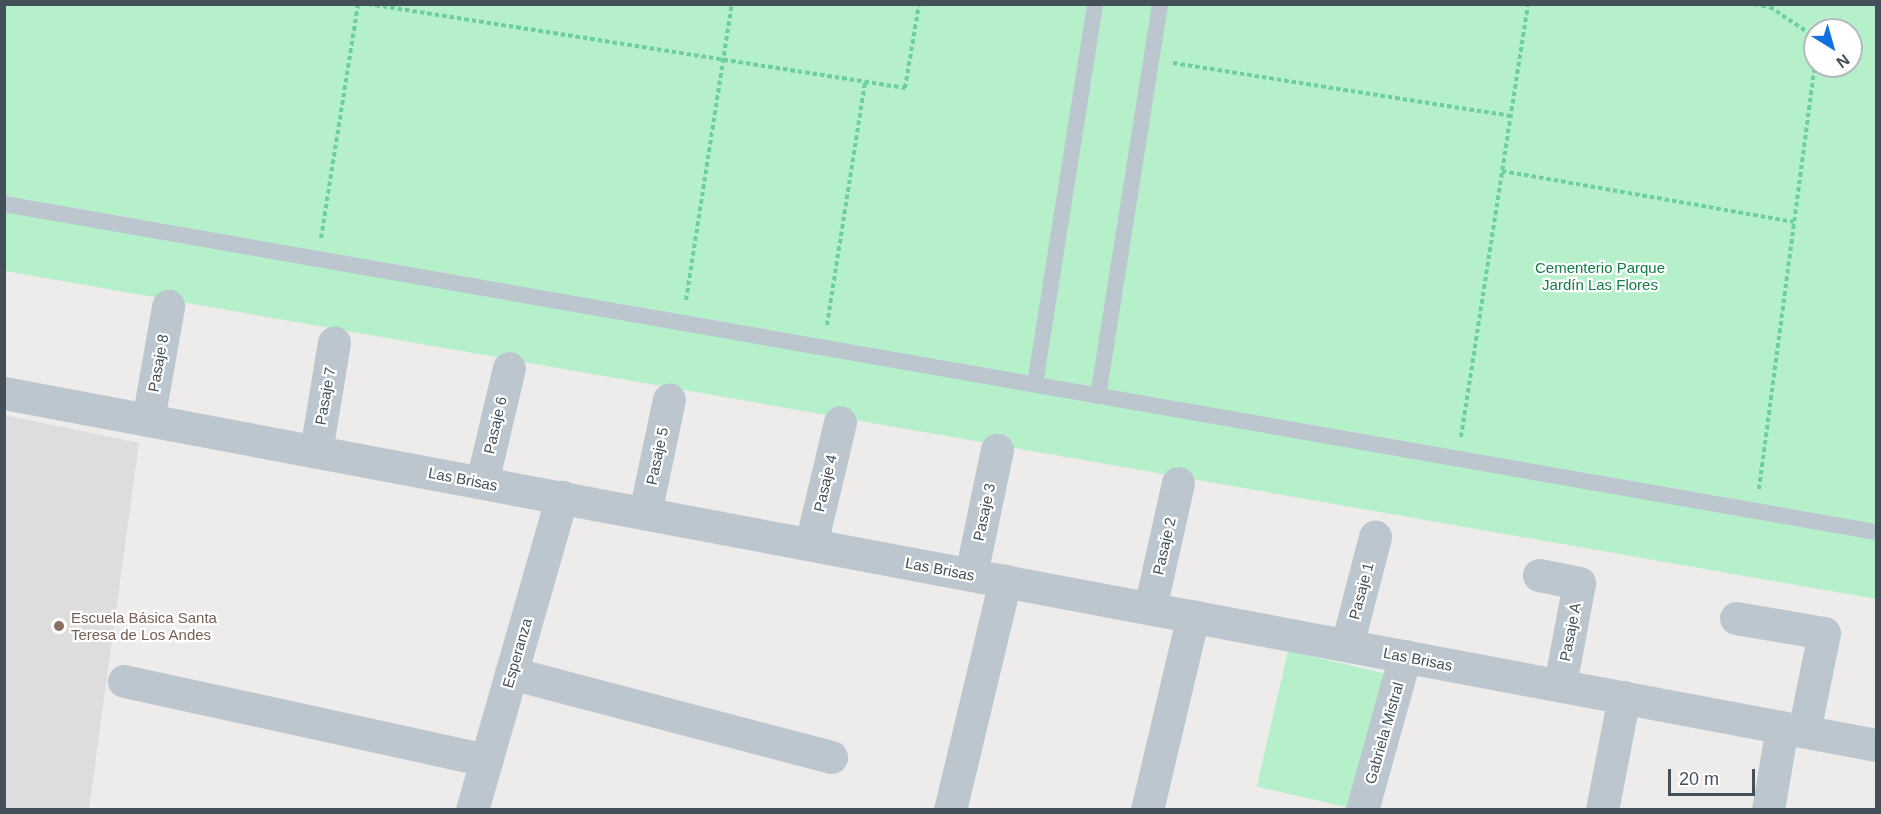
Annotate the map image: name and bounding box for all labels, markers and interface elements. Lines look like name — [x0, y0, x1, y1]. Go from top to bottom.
north arrow — [1803, 18, 1863, 78]
text: N — [1833, 51, 1853, 71]
park label: Cementerio Parque Jardín Las Flores — [1535, 258, 1665, 293]
street label: Pasaje 8 — [144, 333, 172, 393]
street label: Pasaje 7 — [311, 366, 339, 426]
street label: Pasaje 6 — [480, 395, 510, 455]
street label: Pasaje 5 — [642, 426, 672, 486]
street label: Pasaje 4 — [810, 453, 840, 513]
street label: Las Brisas — [427, 463, 499, 495]
street label: Pasaje 3 — [969, 482, 999, 542]
street label: Pasaje 2 — [1149, 516, 1179, 576]
street label: Las Brisas — [904, 553, 976, 585]
street label: Pasaje 1 — [1345, 560, 1377, 622]
street label: Pasaje A — [1555, 601, 1585, 663]
place label: Escuela Básica Santa Teresa de Los Andes — [71, 608, 217, 643]
street label: Esperanza — [498, 616, 536, 690]
marker: Escuela Básica Santa Teresa de Los Andes — [52, 619, 66, 633]
street label: Las Brisas — [1382, 643, 1454, 675]
street label: Gabriela Mistral — [1361, 680, 1407, 786]
scale bar — [1671, 757, 1758, 795]
text: 20 m — [1679, 769, 1719, 789]

